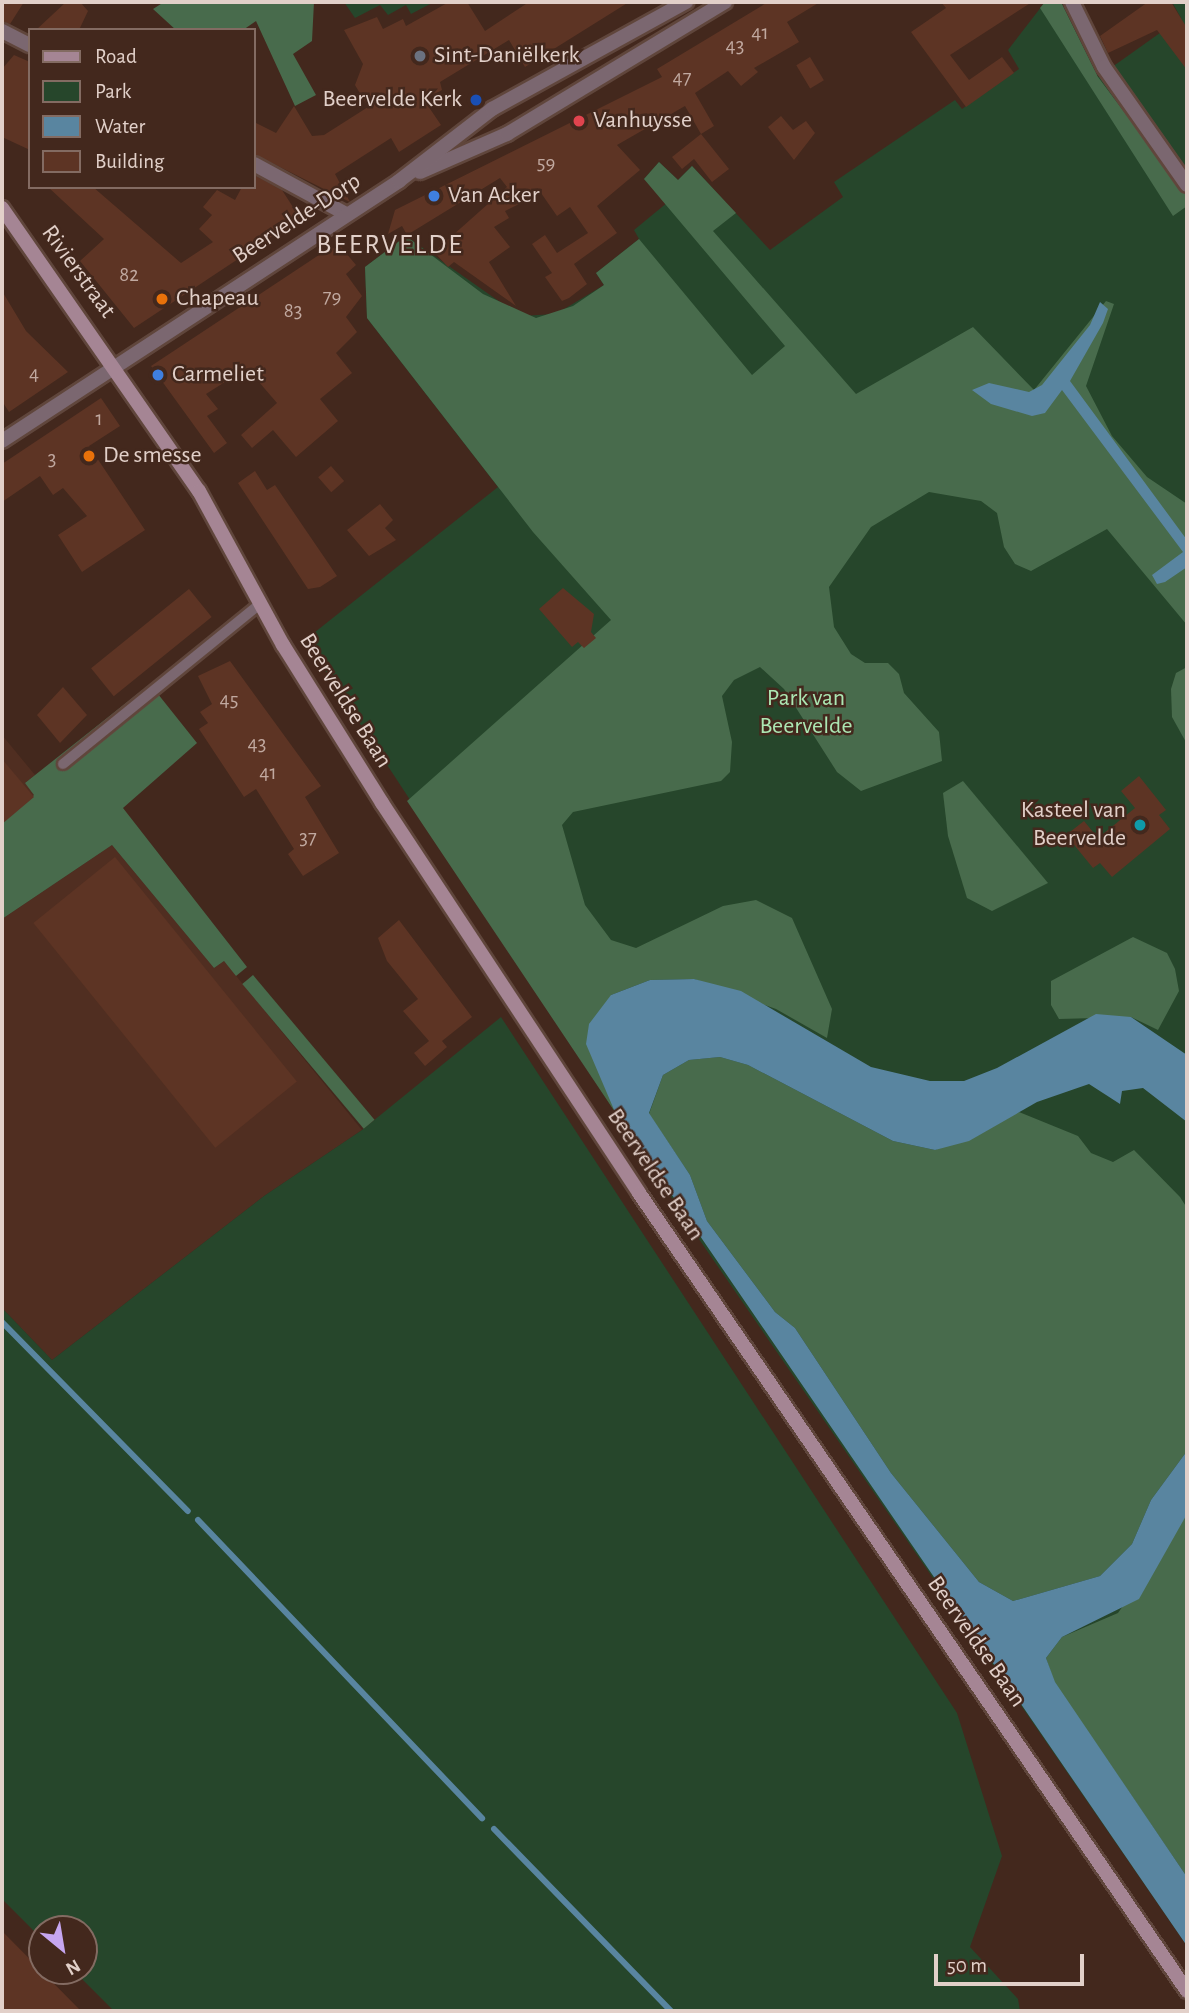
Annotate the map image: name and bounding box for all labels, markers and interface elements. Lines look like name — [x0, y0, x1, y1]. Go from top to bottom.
house number: 41 — [751, 20, 769, 46]
legend — [28, 28, 256, 189]
house number: 43 — [726, 33, 744, 59]
place label: Sint-Daniëlkerk — [434, 42, 579, 70]
text: Road — [95, 46, 137, 67]
marker: Sint-Daniëlkerk — [412, 48, 428, 64]
house number: 47 — [673, 65, 691, 91]
text: Park — [95, 81, 131, 102]
place label: Beervelde Kerk — [323, 86, 462, 114]
marker: Beervelde Kerk — [468, 92, 484, 108]
place label: Vanhuysse — [593, 107, 692, 135]
marker: Vanhuysse — [571, 113, 587, 129]
text: Water — [95, 116, 145, 137]
house number: 59 — [537, 150, 555, 176]
text: Building — [95, 151, 164, 172]
street label: Beervelde-Dorp — [228, 167, 366, 271]
place label: Van Acker — [448, 182, 539, 210]
marker: Van Acker — [426, 188, 442, 204]
street label: Rivierstraat — [35, 220, 121, 324]
district label: BEERVELDE — [317, 228, 463, 262]
house number: 82 — [119, 262, 139, 288]
house number: 79 — [323, 284, 341, 310]
place label: Chapeau — [176, 285, 259, 313]
marker: Chapeau — [154, 291, 170, 307]
house number: 83 — [284, 298, 302, 324]
house number: 4 — [29, 361, 39, 387]
place label: Carmeliet — [172, 361, 264, 389]
marker: Carmeliet — [150, 367, 166, 383]
house number: 1 — [95, 406, 103, 432]
place label: De smesse — [103, 442, 201, 470]
house number: 3 — [48, 446, 56, 472]
marker: De smesse — [81, 448, 97, 464]
street label: Beerveldse Baan — [292, 628, 398, 774]
park label: Park van Beervelde — [759, 685, 853, 741]
house number: 45 — [220, 687, 238, 713]
house number: 43 — [248, 731, 266, 757]
house number: 41 — [259, 760, 277, 786]
place label: Kasteel van Beervelde — [1021, 797, 1126, 853]
marker: Kasteel van Beervelde — [1132, 817, 1148, 833]
house number: 37 — [299, 825, 317, 851]
street label: Beerveldse Baan — [600, 1103, 710, 1247]
street label: Beerveldse Baan — [920, 1571, 1032, 1713]
north arrow — [28, 1915, 98, 1985]
scale bar — [937, 1940, 1088, 1984]
text: N — [62, 1955, 83, 1978]
text: 50 m — [947, 1955, 987, 1976]

